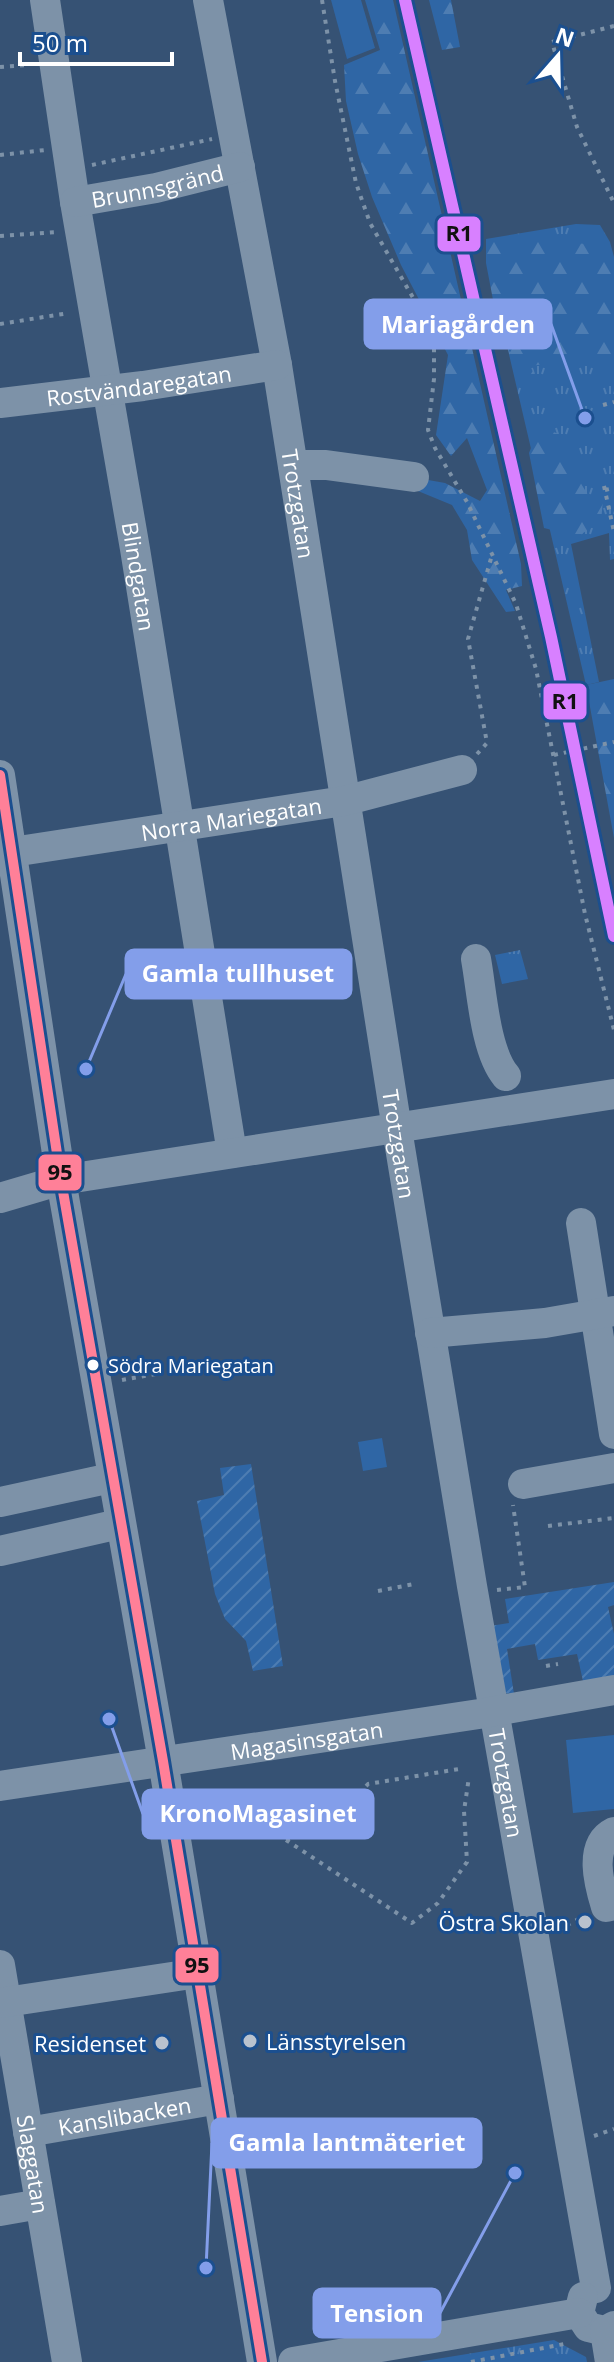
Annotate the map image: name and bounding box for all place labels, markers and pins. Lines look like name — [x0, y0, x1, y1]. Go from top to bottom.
callout: Mariagården — [365, 300, 551, 348]
callout: Gamla tullhuset — [126, 950, 351, 998]
place label: Södra Mariegatan — [108, 1352, 274, 1379]
marker: Södra Mariegatan — [85, 1357, 101, 1373]
callout: KronoMagasinet — [143, 1790, 373, 1838]
place label: Östra Skolan — [439, 1907, 569, 1937]
marker: Östra Skolan — [576, 1913, 594, 1931]
place label: Länsstyrelsen — [266, 2026, 406, 2056]
place label: Residenset — [34, 2028, 146, 2058]
marker: Länsstyrelsen — [241, 2032, 259, 2050]
marker: Residenset — [153, 2034, 171, 2052]
callout: Gamla lantmäteriet — [212, 2119, 481, 2167]
callout: Tension — [314, 2289, 440, 2337]

